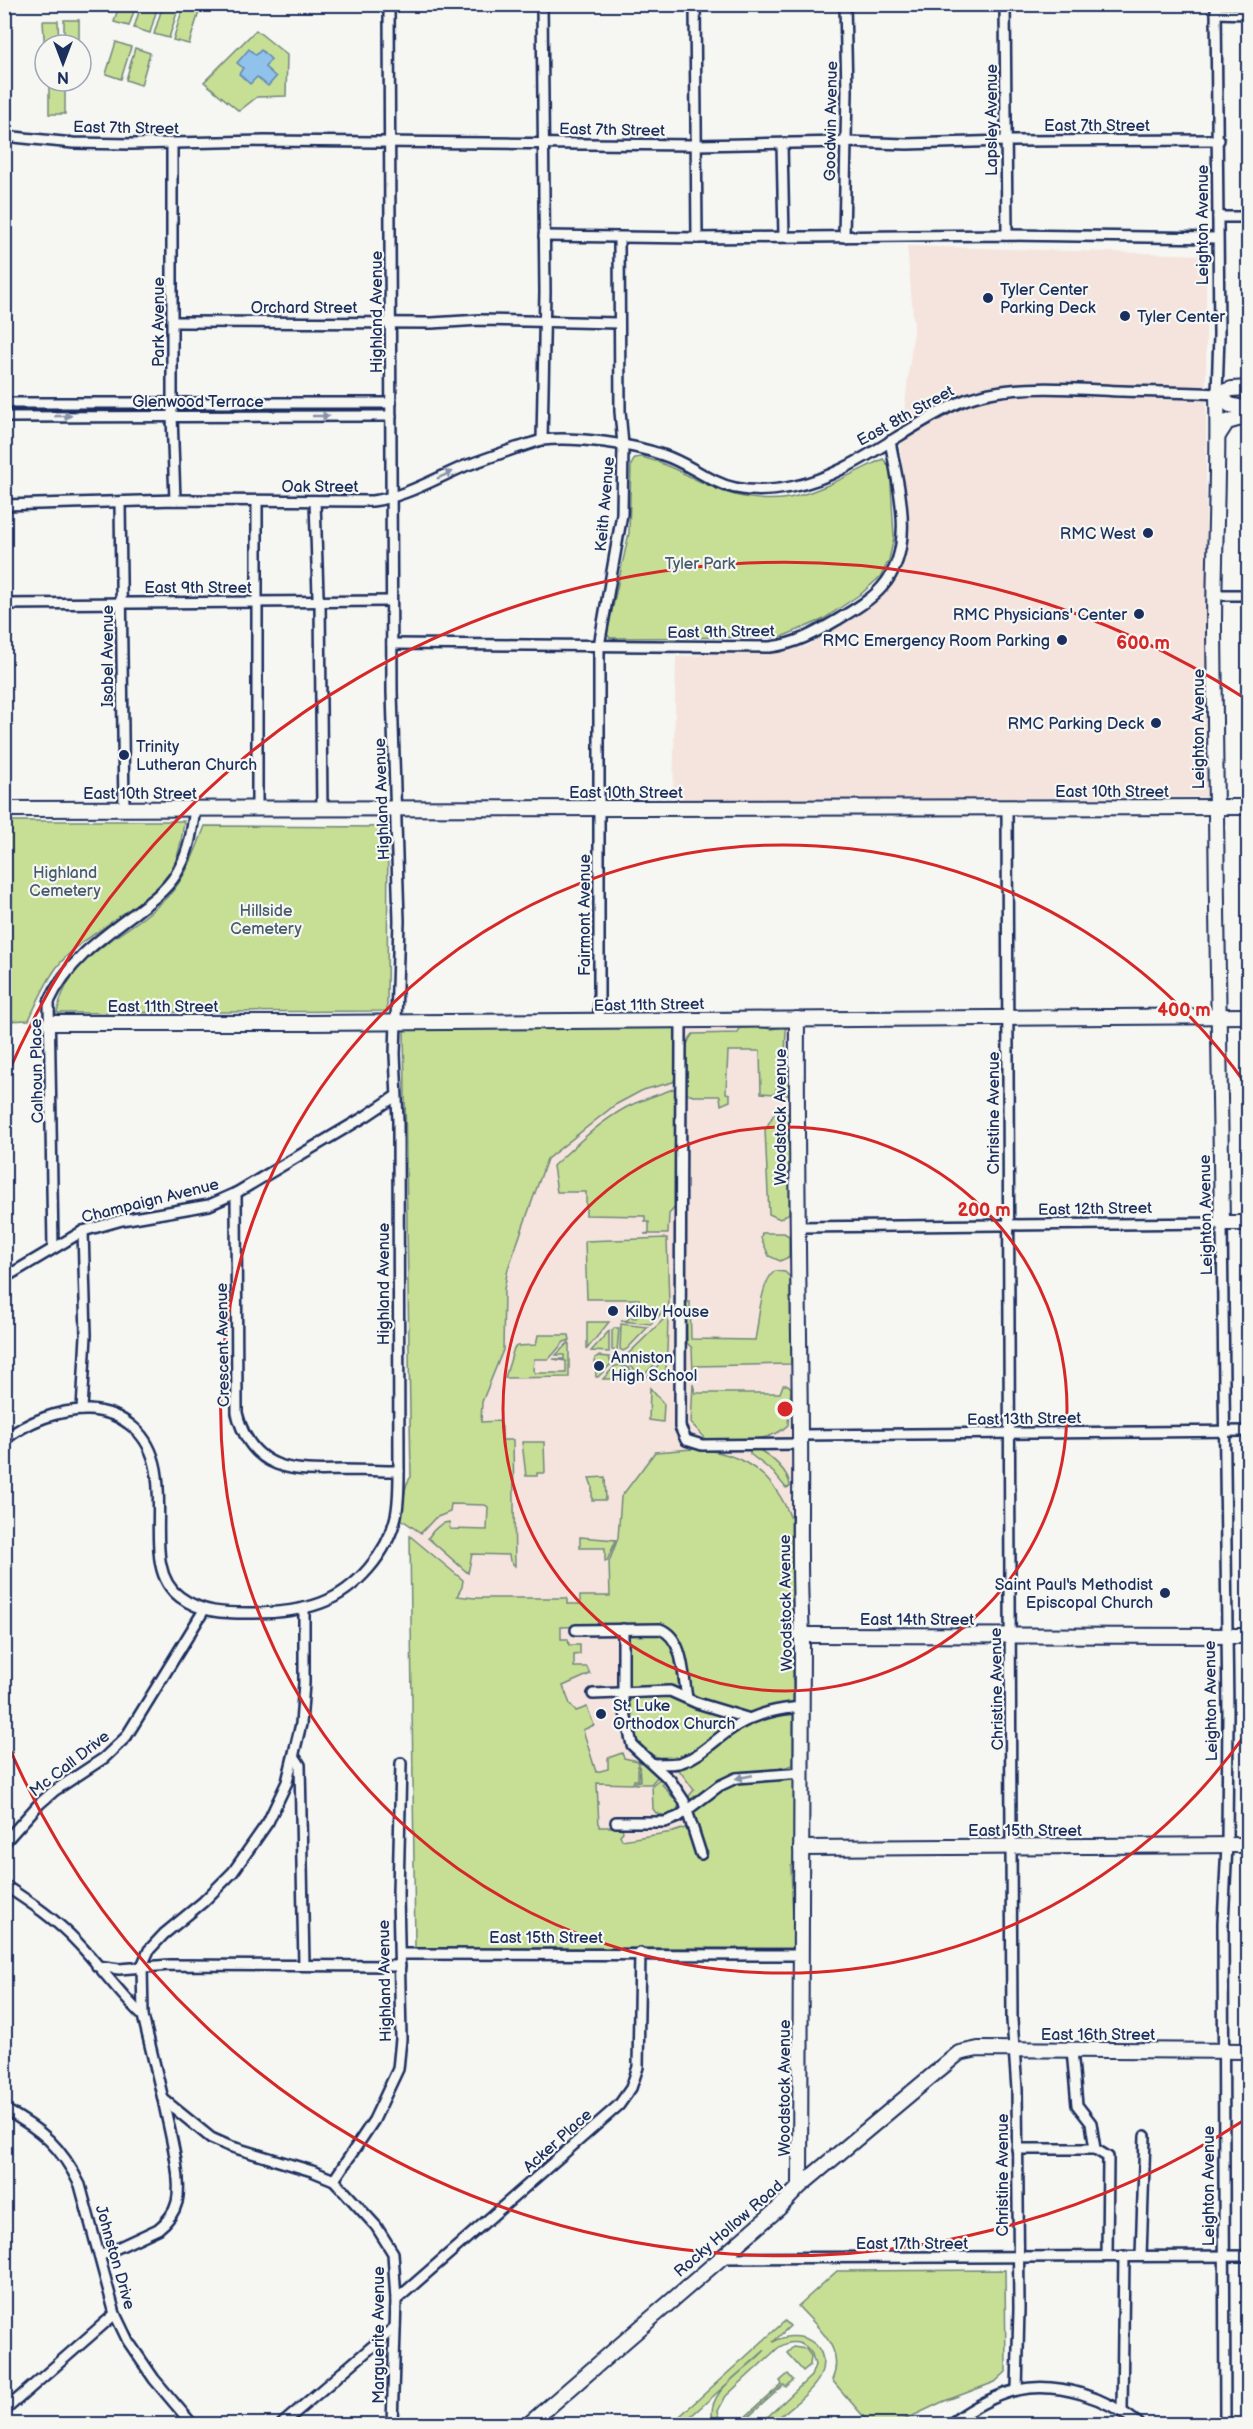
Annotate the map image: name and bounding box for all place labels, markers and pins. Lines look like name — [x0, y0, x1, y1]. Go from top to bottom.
place label: Tyler Center Parking Deck — [1000, 281, 1096, 318]
marker: Tyler Center Parking Deck — [981, 291, 995, 305]
place label: Tyler Center — [1137, 308, 1225, 327]
marker: Tyler Center — [1118, 309, 1132, 323]
place label: RMC West — [1060, 525, 1136, 544]
marker: RMC West — [1141, 526, 1155, 540]
place label: RMC Physicians' Center — [953, 606, 1127, 625]
marker: RMC Physicians' Center — [1132, 607, 1146, 621]
place label: RMC Emergency Room Parking — [823, 632, 1050, 651]
marker: RMC Emergency Room Parking — [1055, 633, 1069, 647]
place label: RMC Parking Deck — [1007, 715, 1144, 734]
marker: RMC Parking Deck — [1149, 716, 1163, 730]
place label: Trinity Lutheran Church — [136, 738, 257, 775]
marker: Trinity Lutheran Church — [117, 748, 131, 762]
place label: Kilby House — [625, 1303, 709, 1322]
marker: Kilby House — [606, 1304, 620, 1318]
place label: Anniston High School — [611, 1349, 697, 1386]
marker: Anniston High School — [592, 1359, 606, 1373]
centre of rings — [775, 1399, 795, 1419]
place label: Saint Paul's Methodist Episcopal Church — [995, 1576, 1153, 1613]
marker: Saint Paul's Methodist Episcopal Church — [1158, 1586, 1172, 1600]
place label: St. Luke Orthodox Church — [613, 1697, 736, 1734]
marker: St. Luke Orthodox Church — [594, 1707, 608, 1721]

